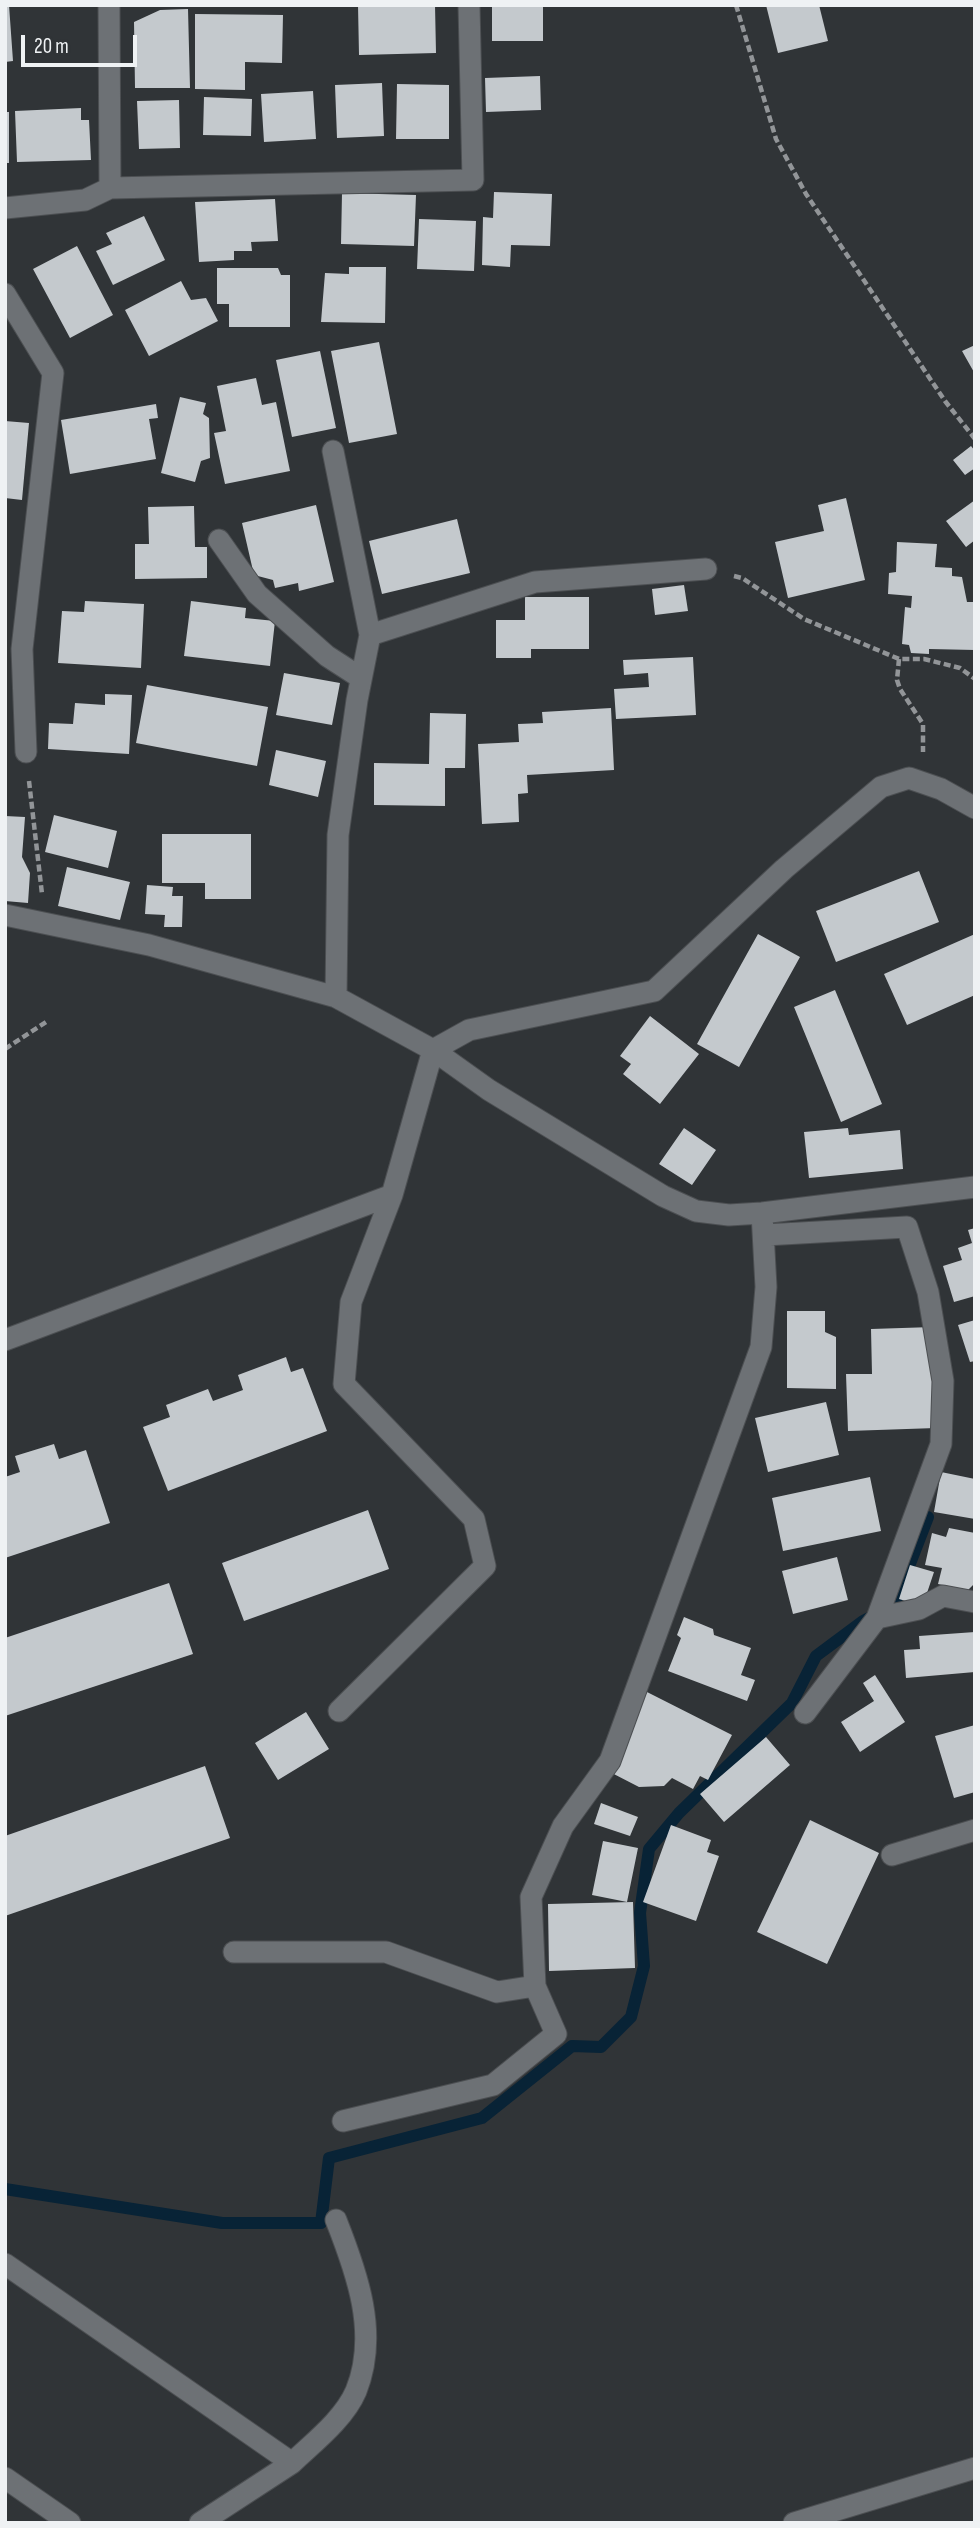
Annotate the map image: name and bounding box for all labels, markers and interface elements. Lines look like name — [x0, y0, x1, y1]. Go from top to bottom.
scale bar — [24, 21, 140, 65]
text: 20 m — [34, 34, 69, 59]

